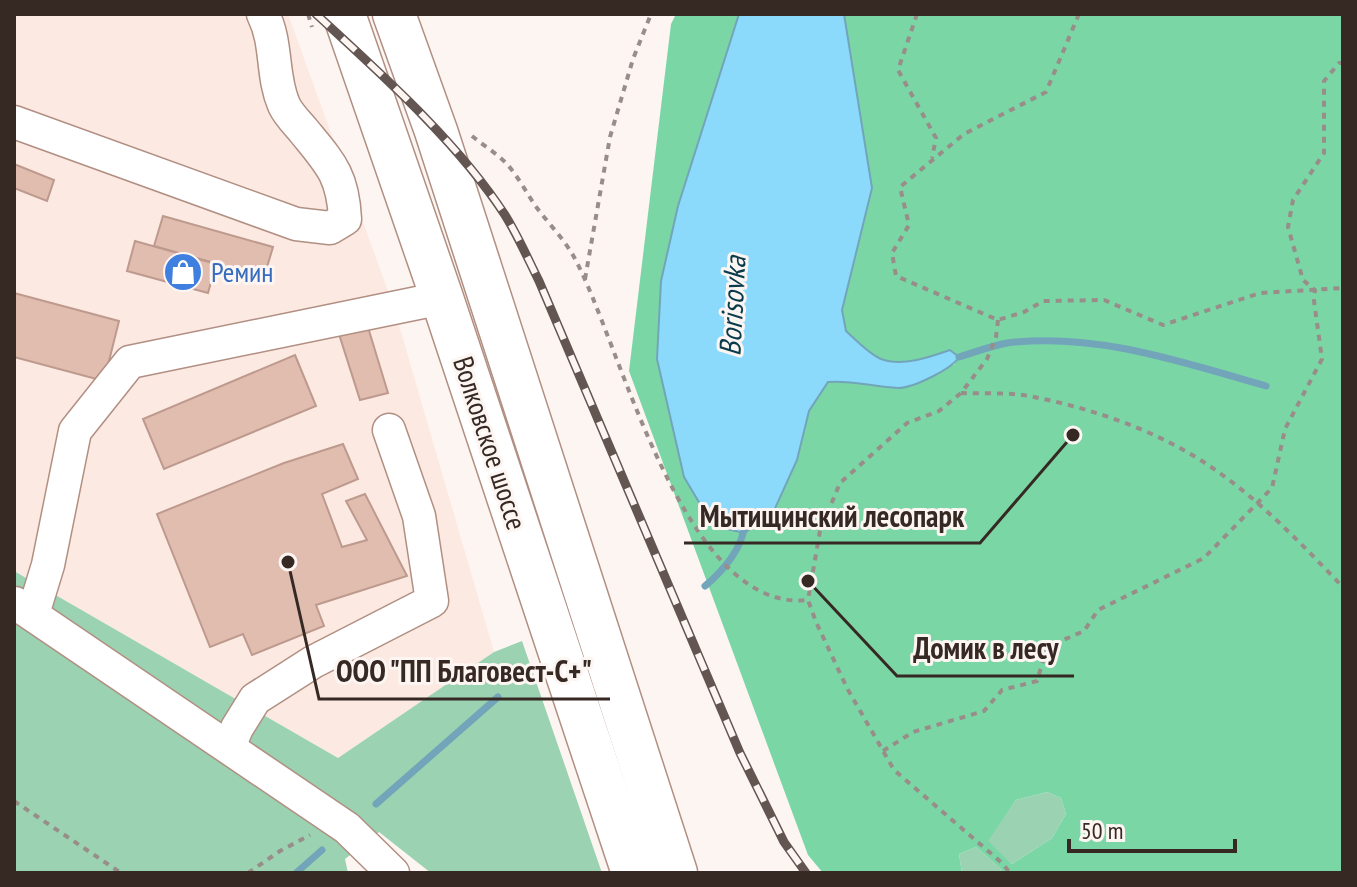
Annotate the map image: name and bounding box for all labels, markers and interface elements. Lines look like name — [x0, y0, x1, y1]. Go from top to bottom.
shop icon: Ремин — [162, 251, 204, 293]
place label: Ремин — [211, 253, 273, 290]
water label: Borisovka — [709, 253, 754, 357]
street label: Волковское шоссе — [445, 351, 536, 534]
callout: Мытищинский лесопарк — [684, 489, 980, 543]
text: Мытищинский лесопарк — [700, 496, 965, 535]
callout: Домик в лесу — [897, 622, 1074, 676]
text: Домик в лесу — [913, 628, 1060, 667]
callout: ООО "ПП Благовест-С+" — [319, 645, 610, 699]
text: ООО "ПП Благовест-С+" — [336, 651, 592, 690]
scale bar — [1069, 803, 1235, 853]
text: 50 m — [1081, 815, 1123, 846]

